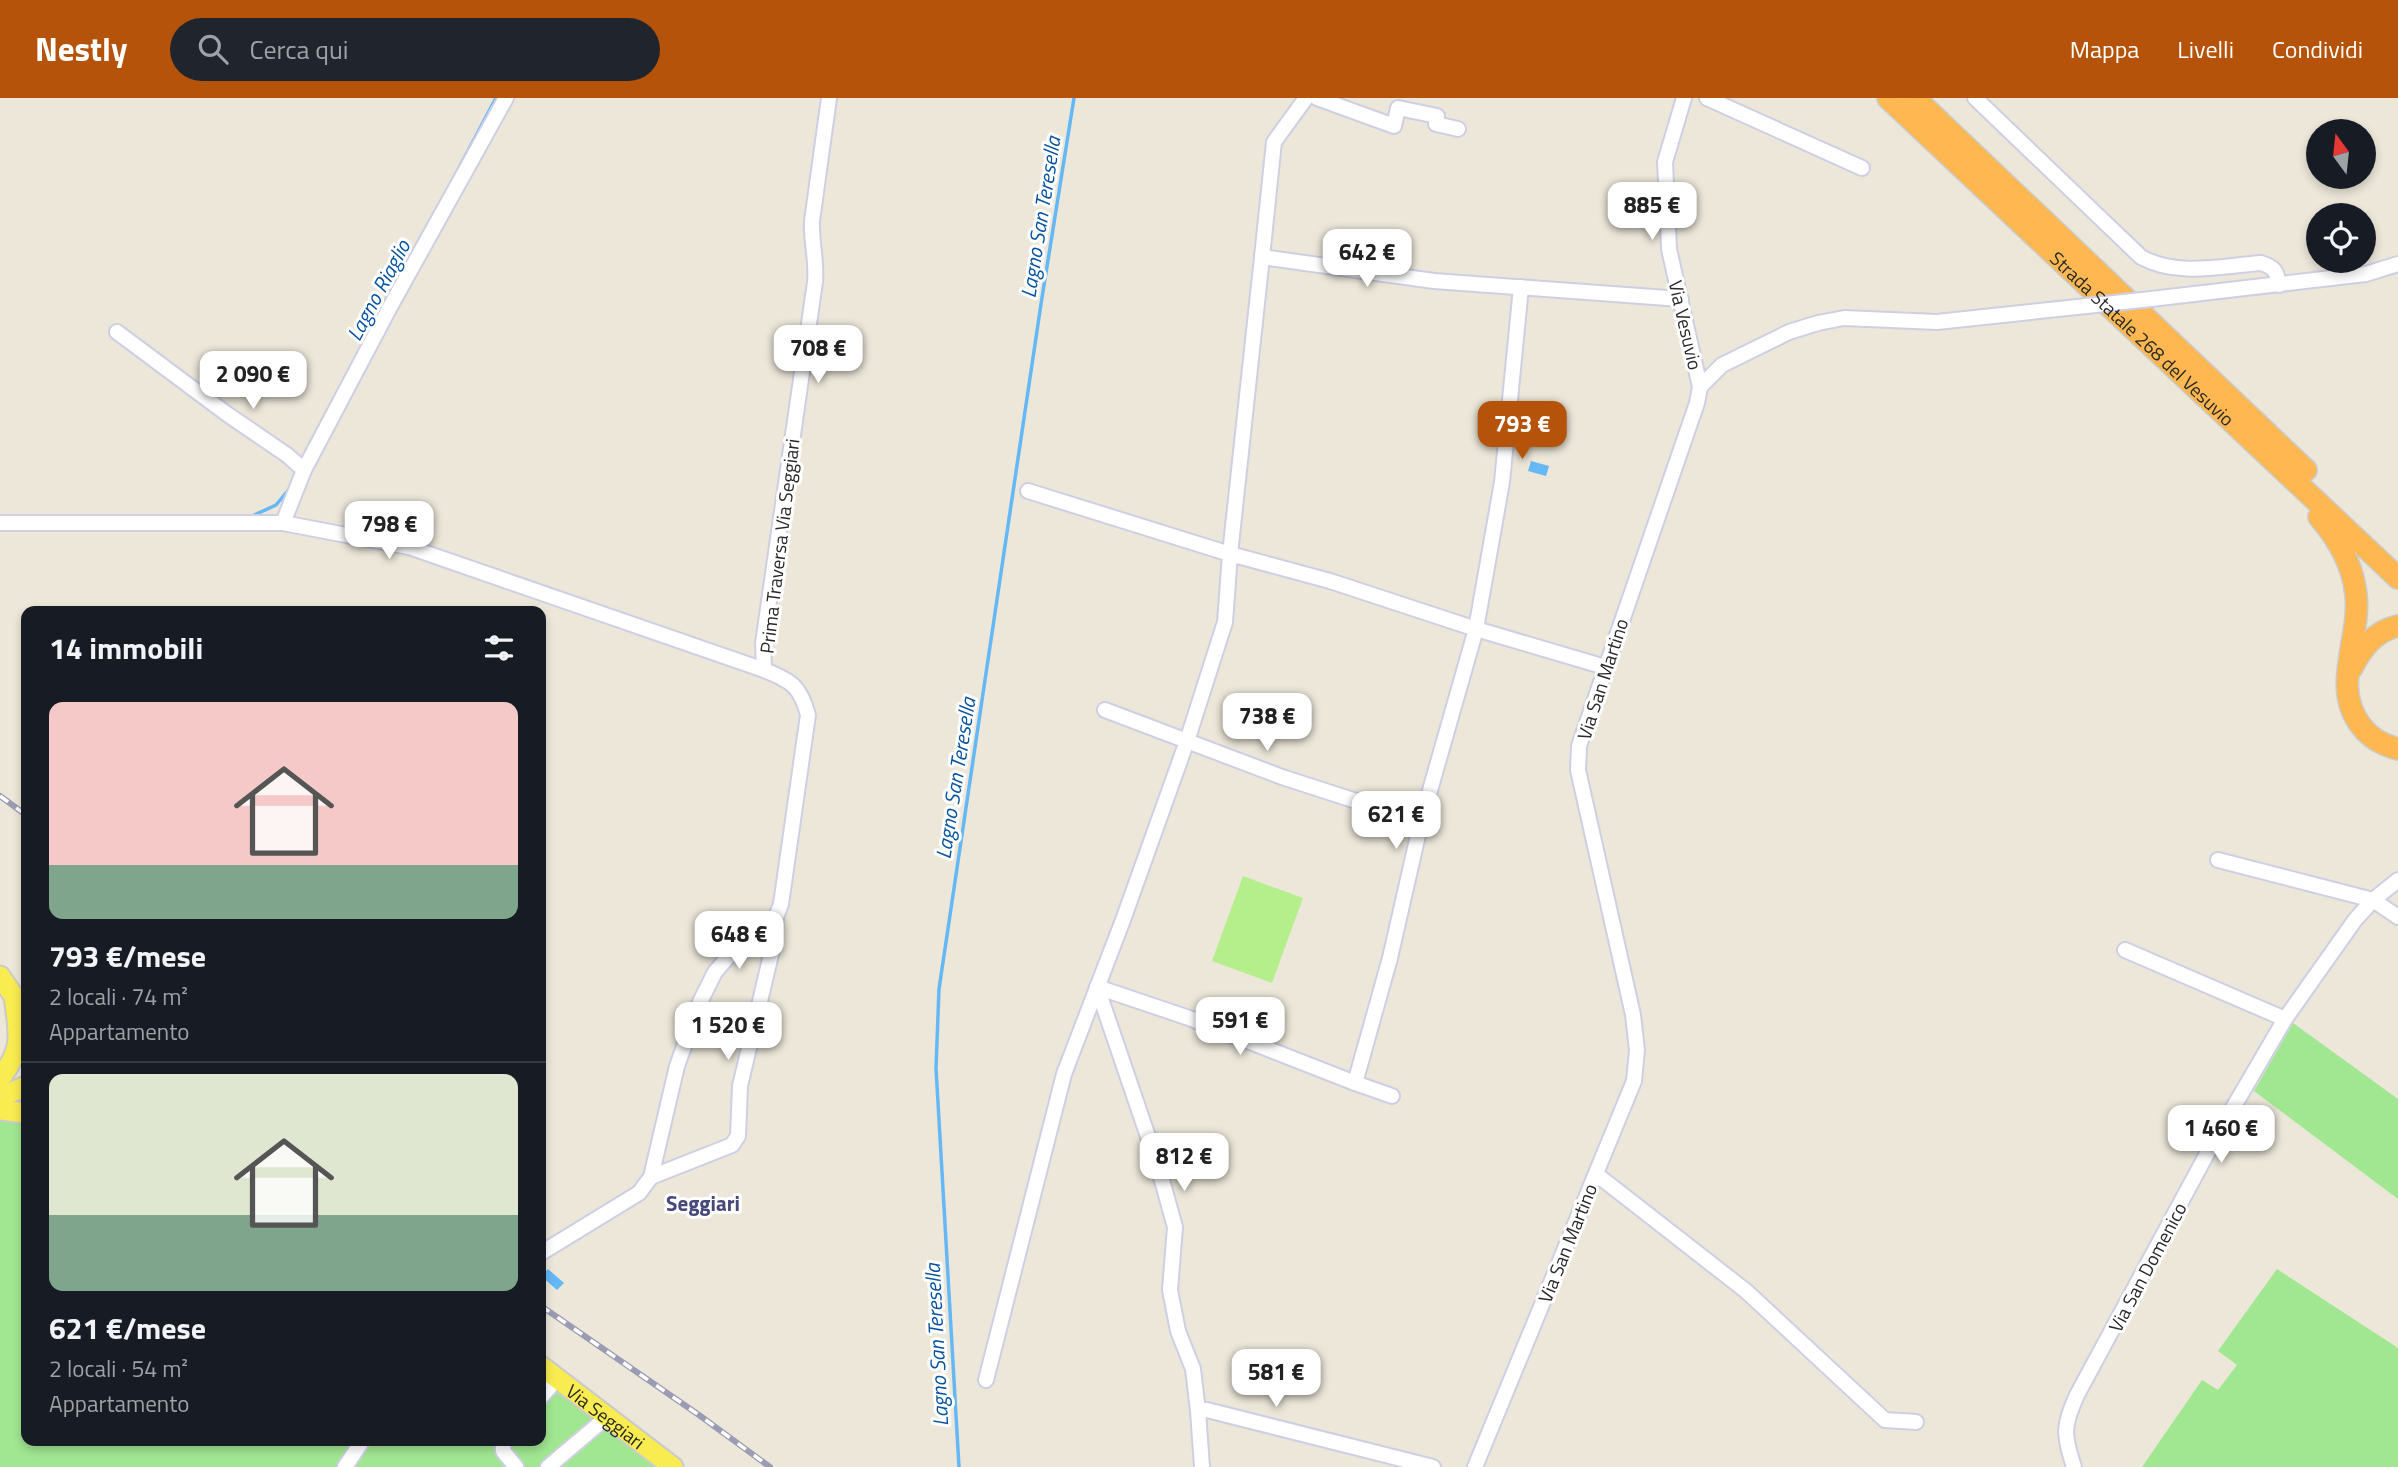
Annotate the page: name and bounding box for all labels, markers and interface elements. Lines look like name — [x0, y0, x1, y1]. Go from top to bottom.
search box — [170, 18, 660, 81]
text: Nestly — [35, 24, 128, 74]
icon: search — [194, 30, 232, 68]
text: Cerca qui — [250, 30, 349, 69]
text: Mappa — [2070, 31, 2139, 67]
text: Livelli — [2177, 31, 2234, 67]
text: Condividi — [2272, 31, 2363, 67]
north arrow — [2306, 119, 2376, 189]
map controls — [2306, 119, 2376, 273]
water label: Lagno San Teresella — [1011, 133, 1069, 300]
pin: 885 € — [1603, 183, 1701, 242]
text: 885 € — [1624, 187, 1680, 222]
button: locate — [2306, 203, 2376, 273]
pin: 642 € — [1318, 230, 1416, 289]
water label: Lagno Riaglio — [338, 233, 418, 346]
text: 642 € — [1339, 234, 1395, 269]
street label: Strada Statale 268 del Vesuvio — [2044, 244, 2242, 432]
street label: Via Vesuvio — [1662, 277, 1710, 373]
pin: 708 € — [769, 326, 867, 385]
text: 708 € — [790, 330, 846, 365]
pin: 2 090 € — [188, 352, 318, 411]
text: 2 090 € — [216, 356, 290, 391]
pin: 793 € — [1473, 402, 1571, 461]
text: 793 € — [1494, 406, 1550, 441]
street label: Prima Traversa Via Seggiari — [751, 437, 807, 655]
pin: 798 € — [340, 502, 438, 561]
text: 798 € — [361, 506, 417, 541]
street label: Via San Martino — [1569, 614, 1635, 744]
text: 14 immobili — [49, 625, 203, 671]
icon: filters — [480, 629, 518, 667]
water label: Lagno San Teresella — [926, 694, 984, 861]
pin: 738 € — [1218, 694, 1316, 753]
text: 738 € — [1239, 698, 1295, 733]
icon: home — [221, 748, 347, 874]
pin: 621 € — [1347, 792, 1445, 851]
text: 621 € — [1368, 796, 1424, 831]
pin: 648 € — [690, 912, 788, 971]
text: 648 € — [711, 916, 767, 951]
text: 793 €/mese — [49, 933, 206, 979]
text: 2 locali · 74 m² — [49, 979, 188, 1014]
pin: 591 € — [1191, 998, 1289, 1057]
pin: 1 520 € — [663, 1002, 793, 1062]
text: 591 € — [1212, 1002, 1268, 1037]
text: 1 520 € — [691, 1007, 765, 1042]
text: Appartamento — [49, 1014, 189, 1049]
pin: 1 460 € — [2156, 1105, 2286, 1165]
text: 1 460 € — [2184, 1110, 2258, 1145]
icon: home — [221, 1120, 347, 1246]
pin: 812 € — [1135, 1134, 1233, 1193]
text: 812 € — [1156, 1138, 1212, 1173]
street label: Via San Martino — [1530, 1179, 1604, 1307]
district label: Seggiari — [666, 1187, 740, 1219]
street label: Via San Domenico — [2101, 1197, 2193, 1337]
water label: Lagno San Teresella — [916, 1261, 956, 1427]
text: 621 €/mese — [49, 1305, 206, 1351]
pin: 581 € — [1227, 1350, 1325, 1409]
text: 2 locali · 54 m² — [49, 1351, 188, 1386]
text: 581 € — [1248, 1354, 1304, 1389]
street label: Via Seggiari — [560, 1376, 652, 1456]
text: Appartamento — [49, 1386, 189, 1421]

